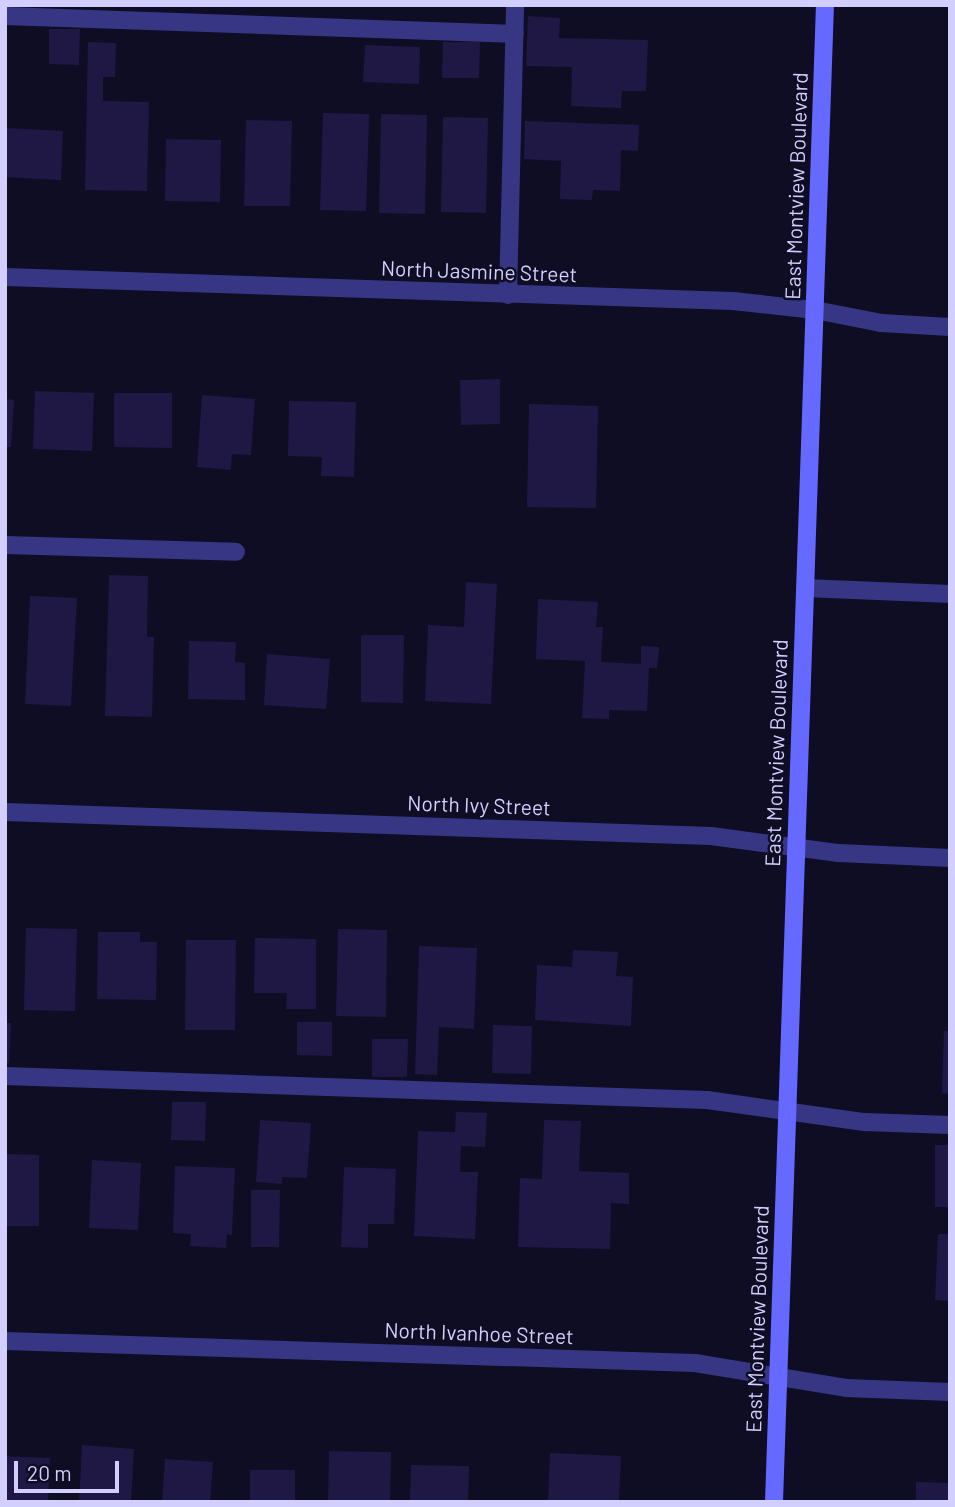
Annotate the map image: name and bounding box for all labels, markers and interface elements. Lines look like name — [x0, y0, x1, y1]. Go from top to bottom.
street label: East Montview Boulevard — [779, 72, 813, 300]
street label: North Jasmine Street — [380, 255, 578, 287]
street label: East Montview Boulevard — [759, 639, 793, 867]
street label: North Ivy Street — [407, 790, 551, 820]
street label: East Montview Boulevard — [740, 1205, 774, 1433]
street label: North Ivanhoe Street — [384, 1317, 574, 1349]
scale bar — [18, 1448, 122, 1492]
text: 20 m — [27, 1460, 72, 1485]

